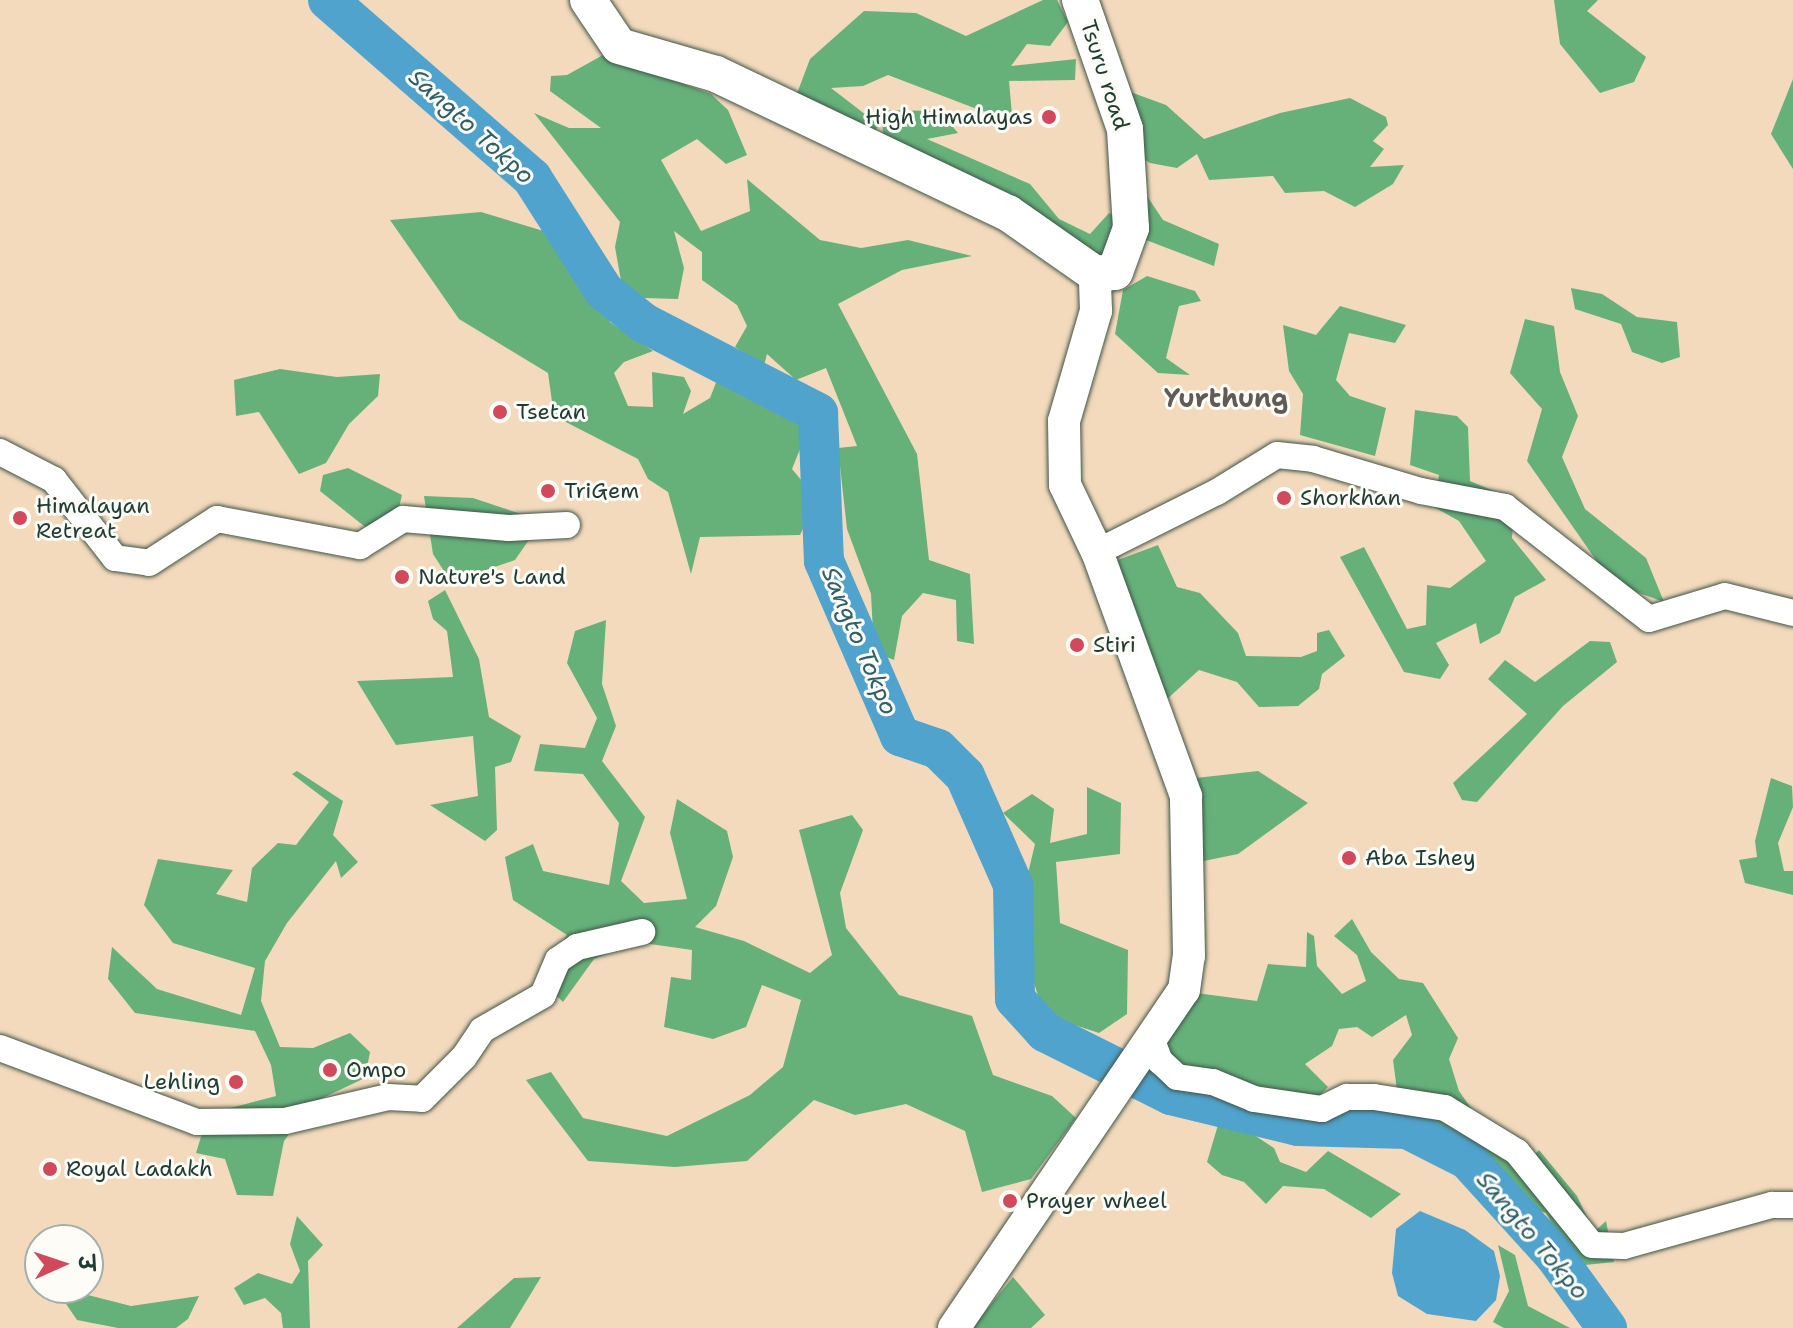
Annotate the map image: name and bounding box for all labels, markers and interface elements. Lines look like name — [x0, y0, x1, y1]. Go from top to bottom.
street label: Tsuru road — [1075, 17, 1135, 133]
water label: Sangto Tokpo — [403, 63, 539, 191]
place label: High Himalayas — [865, 104, 1033, 130]
marker: High Himalayas — [1040, 108, 1058, 126]
district label: Yurthung — [1164, 382, 1288, 414]
place label: Tsetan — [516, 399, 586, 425]
marker: Tsetan — [491, 403, 509, 421]
place label: TriGem — [564, 478, 639, 504]
marker: TriGem — [539, 482, 557, 500]
place label: Shorkhan — [1300, 485, 1401, 511]
marker: Shorkhan — [1275, 489, 1293, 507]
place label: Himalayan Retreat — [36, 492, 150, 544]
marker: Himalayan Retreat — [11, 509, 29, 527]
water label: Sangto Tokpo — [815, 562, 903, 720]
place label: Nature's Land — [418, 564, 566, 590]
marker: Nature's Land — [393, 568, 411, 586]
place label: Stiri — [1093, 632, 1136, 658]
marker: Stiri — [1068, 636, 1086, 654]
place label: Aba Ishey — [1365, 845, 1476, 871]
marker: Aba Ishey — [1340, 849, 1358, 867]
place label: Ompo — [346, 1057, 406, 1083]
marker: Ompo — [321, 1061, 339, 1079]
place label: Lehling — [143, 1069, 220, 1095]
marker: Lehling — [227, 1073, 245, 1091]
place label: Royal Ladakh — [66, 1156, 213, 1182]
marker: Royal Ladakh — [41, 1160, 59, 1178]
water label: Sangto Tokpo — [1470, 1166, 1594, 1306]
place label: Prayer wheel — [1026, 1188, 1167, 1214]
marker: Prayer wheel — [1001, 1192, 1019, 1210]
north arrow — [24, 1224, 104, 1304]
text: उ — [72, 1255, 101, 1271]

